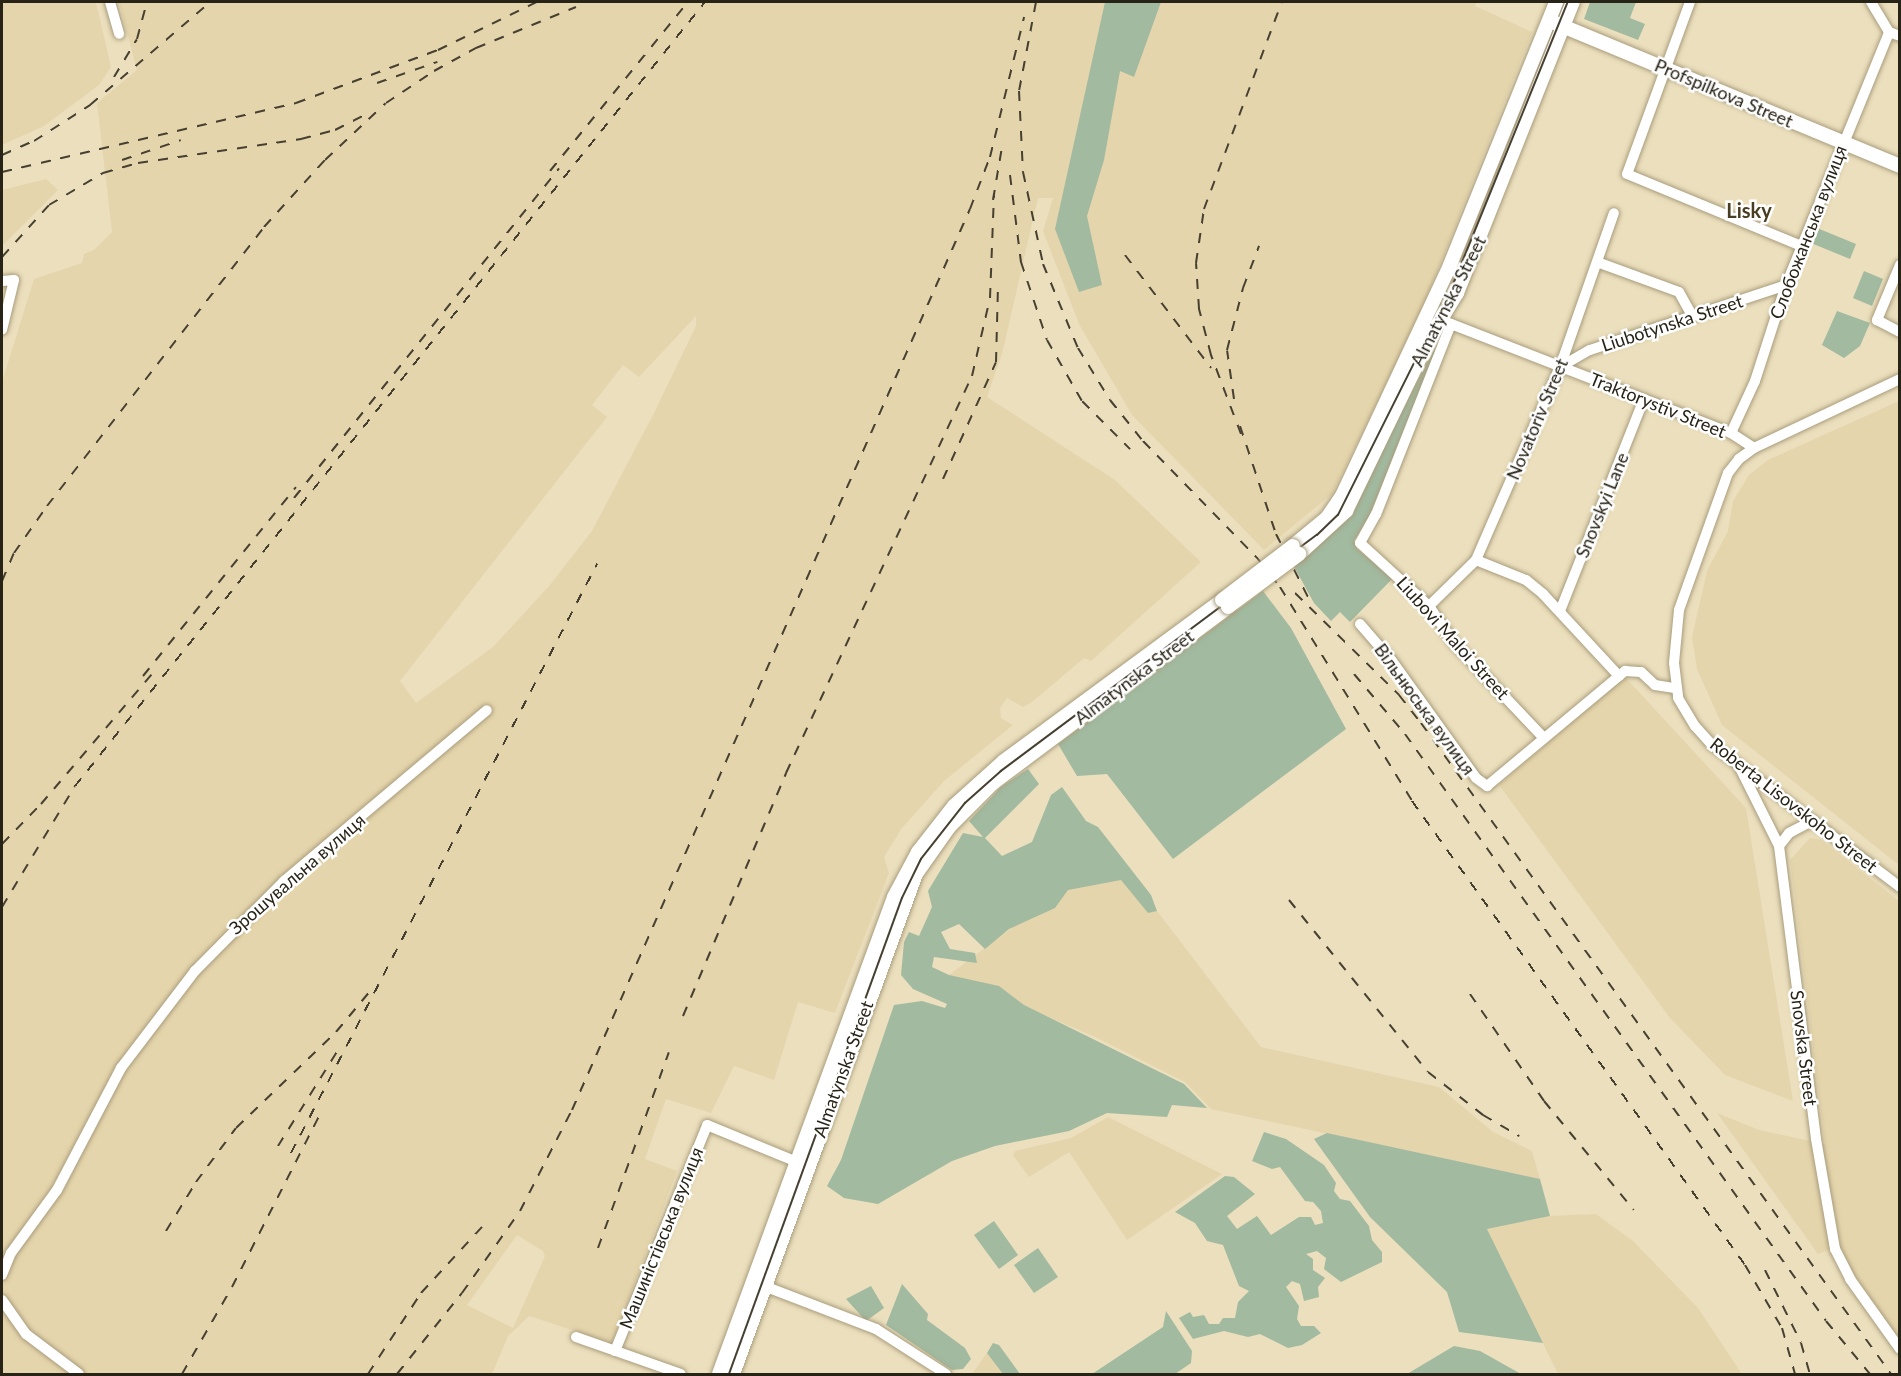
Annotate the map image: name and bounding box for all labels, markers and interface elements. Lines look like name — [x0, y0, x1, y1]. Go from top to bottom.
street label: Profspilkova Street — [1652, 54, 1796, 132]
street label: Слобожанська вулиця — [1765, 142, 1851, 322]
district label: Lisky — [1726, 198, 1772, 222]
street label: Almatynska Street — [1406, 232, 1490, 370]
street label: Liubotynska Street — [1599, 290, 1745, 356]
street label: Novatoriv Street — [1502, 355, 1572, 483]
street label: Traktorystiv Street — [1586, 368, 1730, 442]
street label: Snovskyi Lane — [1571, 449, 1633, 561]
street label: Liubovi Maloi Street — [1392, 572, 1514, 704]
street label: Almatynska Street — [1070, 625, 1198, 729]
street label: Вільнюська вулиця — [1370, 639, 1480, 779]
street label: Roberta Lisovskoho Street — [1706, 733, 1882, 877]
street label: Зрошувальна вулиця — [225, 809, 369, 939]
street label: Snovska Street — [1786, 989, 1822, 1107]
street label: Almatynska Street — [808, 998, 878, 1140]
street label: Машиністівська вулиця — [615, 1144, 707, 1332]

